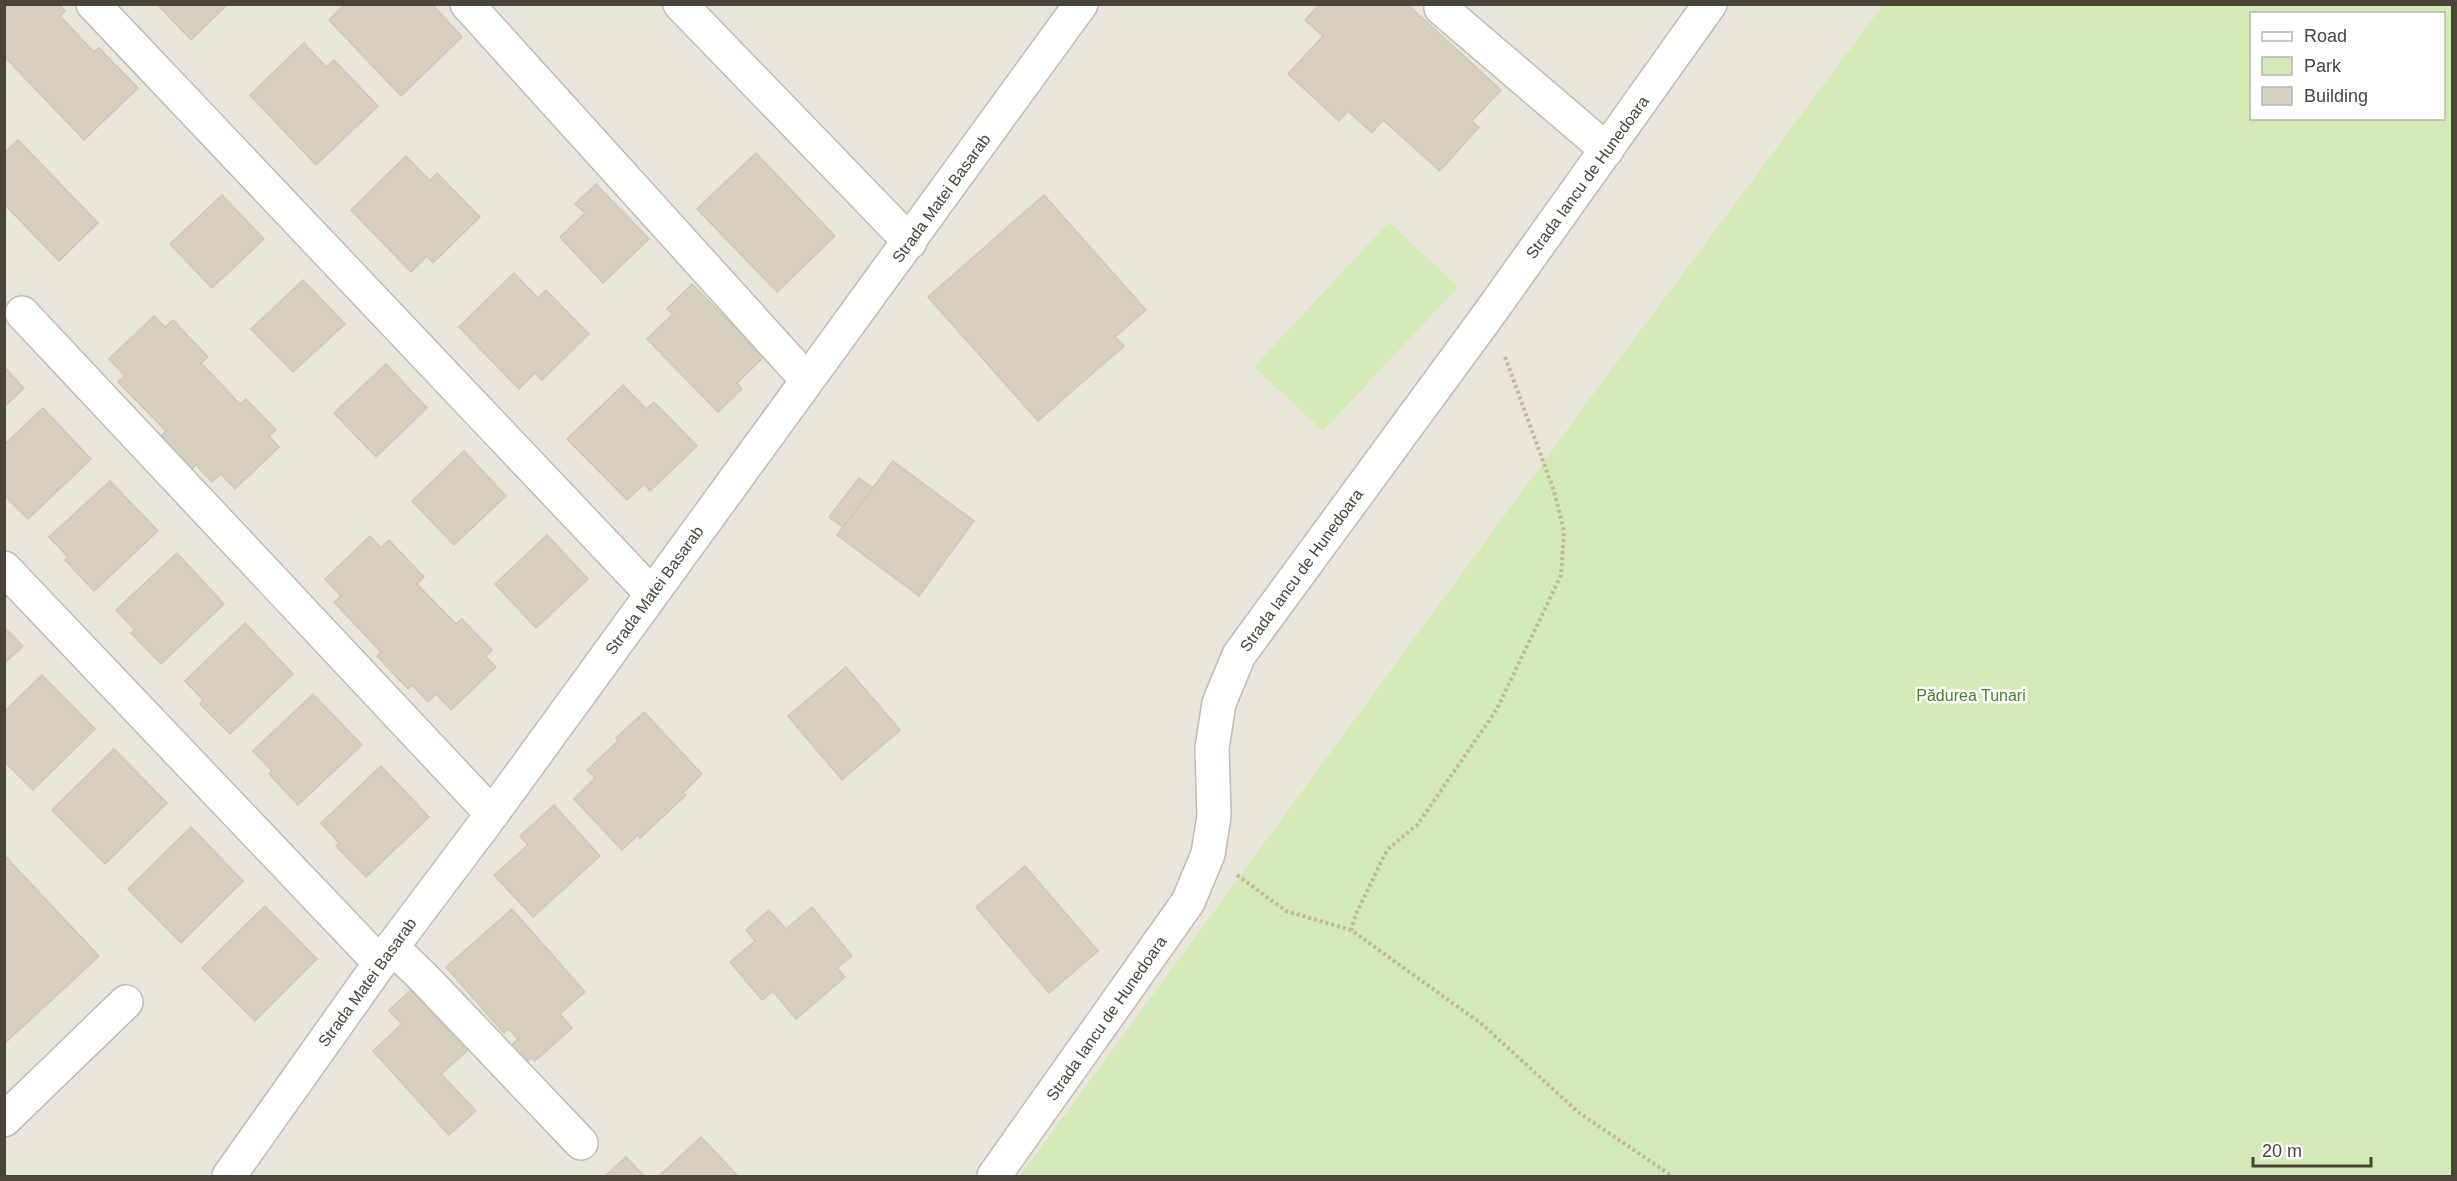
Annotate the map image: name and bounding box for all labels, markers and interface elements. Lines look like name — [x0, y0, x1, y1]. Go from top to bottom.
legend — [2250, 12, 2445, 120]
text: Road — [2304, 26, 2347, 46]
text: Park — [2304, 56, 2342, 76]
text: Building — [2304, 86, 2368, 106]
street label: Strada Iancu de Hunedoara — [1523, 93, 1652, 262]
street label: Strada Matei Basarab — [889, 131, 994, 266]
street label: Strada Iancu de Hunedoara — [1237, 486, 1366, 655]
street label: Strada Matei Basarab — [602, 523, 707, 658]
park label: Pădurea Tunari — [1916, 687, 2026, 704]
street label: Strada Matei Basarab — [315, 915, 420, 1050]
street label: Strada Iancu de Hunedoara — [1043, 933, 1170, 1104]
scale bar — [2253, 1130, 2372, 1168]
text: 20 m — [2262, 1141, 2302, 1161]

